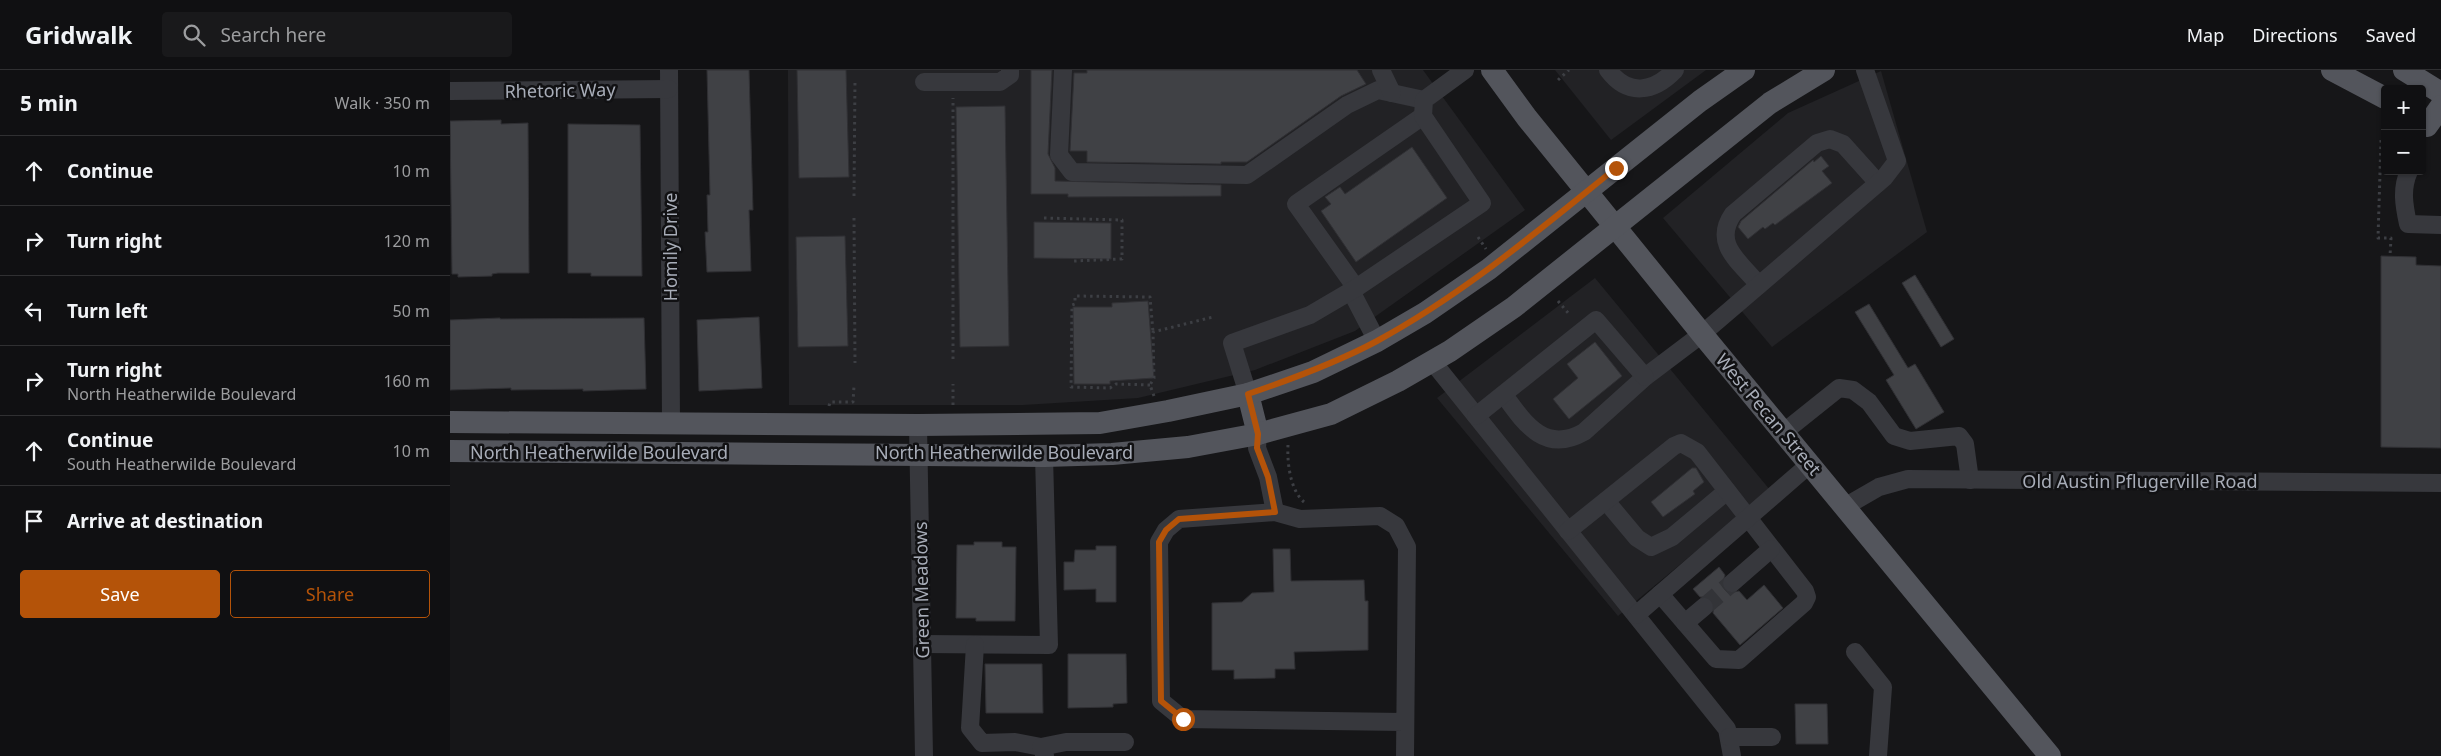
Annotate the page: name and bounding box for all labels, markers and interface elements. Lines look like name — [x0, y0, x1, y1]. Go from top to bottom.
search box — [162, 12, 512, 57]
text: Gridwalk — [25, 18, 132, 51]
icon: search — [180, 21, 208, 49]
text: Search here — [220, 22, 326, 48]
text: Map — [2187, 23, 2224, 47]
text: Directions — [2252, 23, 2338, 47]
text: Saved — [2366, 23, 2416, 47]
street label: Rhetoric Way — [504, 77, 616, 103]
map controls — [2381, 85, 2426, 175]
button: + — [2381, 85, 2426, 130]
text: 5 min — [20, 89, 78, 117]
text: Walk · 350 m — [335, 92, 430, 114]
button: − — [2381, 130, 2426, 175]
icon: ahead — [20, 157, 48, 185]
route end — [1605, 157, 1628, 180]
text: Continue — [67, 158, 153, 184]
text: 10 m — [393, 160, 430, 182]
street label: Homily Drive — [658, 193, 682, 301]
icon: right — [20, 227, 48, 255]
text: Turn right — [67, 228, 162, 254]
text: 120 m — [383, 230, 430, 252]
icon: left — [20, 297, 48, 325]
text: Turn left — [67, 298, 148, 324]
text: 50 m — [393, 300, 430, 322]
street label: West Pecan Street — [1711, 348, 1827, 480]
text: Turn right — [67, 357, 162, 383]
icon: right — [20, 367, 48, 395]
text: 160 m — [383, 370, 430, 392]
text: North Heatherwilde Boulevard — [67, 383, 296, 405]
text: Continue — [67, 427, 153, 453]
icon: ahead — [20, 437, 48, 465]
text: 10 m — [393, 440, 430, 462]
street label: North Heatherwilde Boulevard — [470, 440, 728, 464]
street label: North Heatherwilde Boulevard — [875, 440, 1133, 464]
text: South Heatherwilde Boulevard — [67, 453, 296, 475]
street label: Old Austin Pflugerville Road — [2022, 469, 2258, 493]
icon: arrive — [20, 507, 48, 535]
text: Arrive at destination — [67, 508, 263, 534]
street label: Green Meadows — [908, 521, 934, 659]
button: Save — [20, 570, 220, 618]
button: Share — [230, 570, 430, 618]
route start — [1172, 708, 1195, 731]

